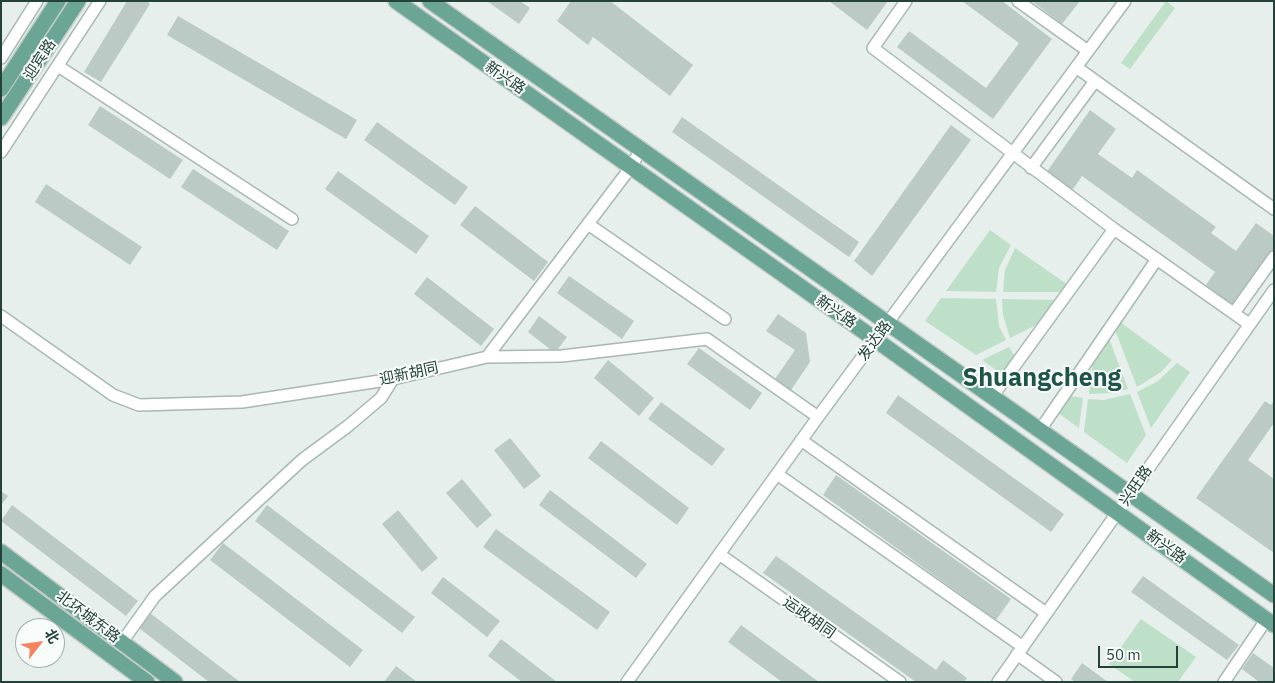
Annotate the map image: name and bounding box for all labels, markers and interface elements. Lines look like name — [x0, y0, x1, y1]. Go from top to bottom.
street label: 迎宾路 — [20, 36, 60, 84]
street label: 新兴路 — [481, 58, 529, 98]
street label: 新兴路 — [812, 292, 860, 332]
street label: 发达路 — [854, 318, 896, 364]
street label: 迎新胡同 — [378, 359, 440, 389]
district label: Shuangcheng — [963, 364, 1121, 394]
street label: 兴旺路 — [1116, 462, 1156, 510]
street label: 新兴路 — [1143, 526, 1189, 568]
street label: 北环城东路 — [53, 587, 123, 647]
street label: 运政胡同 — [779, 593, 839, 643]
north arrow — [15, 618, 65, 668]
scale bar — [1100, 636, 1180, 668]
text: 50 m — [1106, 645, 1141, 664]

